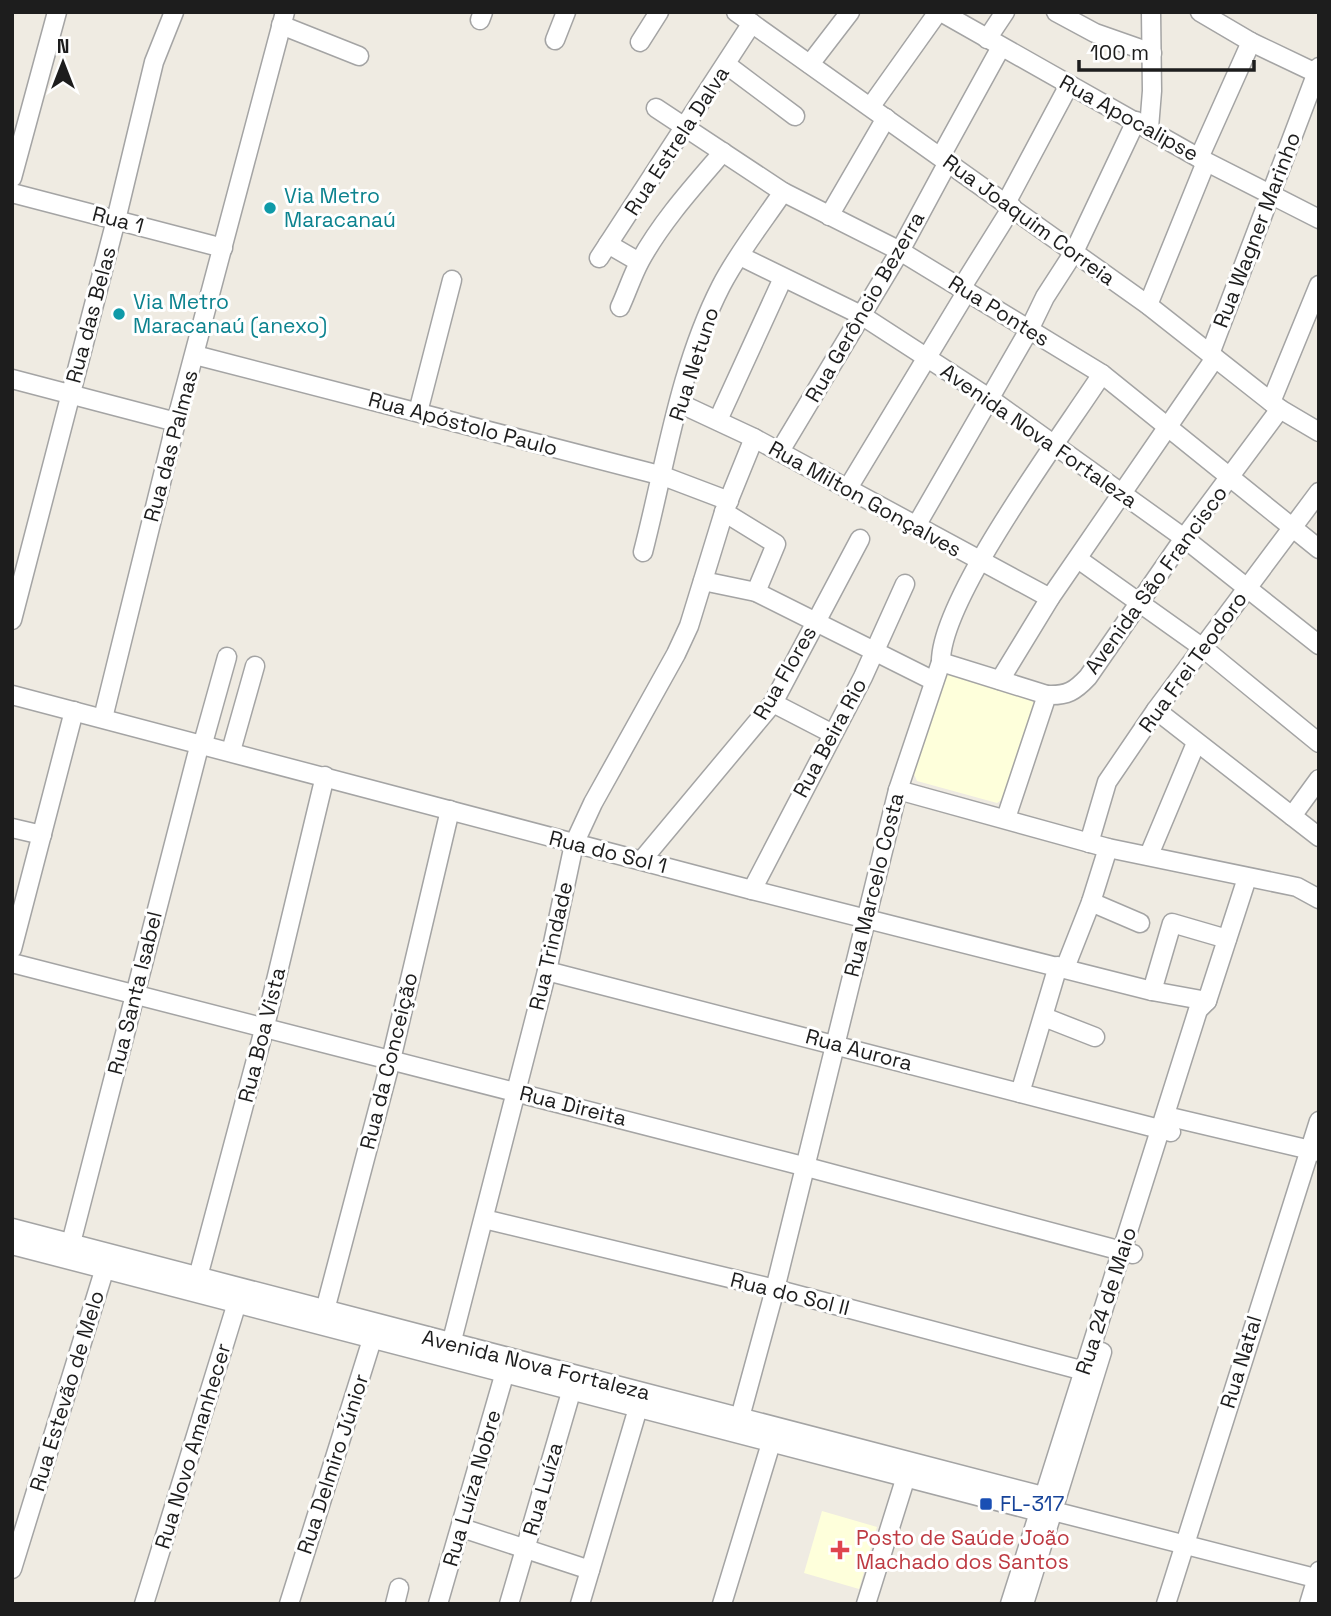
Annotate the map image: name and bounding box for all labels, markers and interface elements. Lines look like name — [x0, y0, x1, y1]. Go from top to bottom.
north arrow — [28, 28, 98, 98]
scale bar — [1079, 28, 1254, 72]
text: N — [57, 34, 69, 59]
text: 100 m — [1090, 39, 1149, 66]
street label: Rua Estrela Dalva — [618, 61, 735, 220]
street label: Rua Apocalipse — [1055, 68, 1204, 167]
street label: Rua Wagner Marinho — [1207, 128, 1306, 332]
street label: Rua Joaquim Correia — [938, 148, 1121, 291]
place label: Via Metro Maracanaú — [284, 182, 396, 233]
street label: Rua 1 — [89, 200, 147, 239]
marker: Via Metro Maracanaú — [262, 200, 278, 216]
street label: Rua Gerôncio Bezerra — [799, 207, 930, 407]
street label: Rua das Belas — [59, 244, 122, 386]
street label: Rua Pontes — [944, 269, 1055, 352]
place label: Via Metro Maracanaú (anexo) — [133, 288, 327, 339]
street label: Rua Netuno — [662, 304, 725, 424]
marker: Via Metro Maracanaú (anexo) — [111, 306, 127, 322]
street label: Avenida Nova Fortaleza — [936, 357, 1143, 514]
street label: Rua das Palmas — [137, 367, 204, 525]
street label: Rua Apóstolo Paulo — [366, 385, 561, 462]
street label: Rua Milton Gonçalves — [764, 434, 966, 563]
street label: Avenida São Francisco — [1078, 480, 1233, 679]
street label: Rua Frei Teodoro — [1132, 586, 1253, 737]
street label: Rua Flores — [747, 621, 822, 725]
street label: Rua Beira Rio — [787, 673, 872, 802]
street label: Rua Marcelo Costa — [838, 790, 909, 980]
street label: Rua do Sol 1 — [546, 824, 670, 879]
street label: Rua Trindade — [523, 879, 578, 1013]
street label: Rua Santa Isabel — [101, 908, 168, 1077]
street label: Rua Boa Vista — [232, 965, 291, 1105]
street label: Rua da Conceição — [353, 970, 424, 1152]
street label: Rua Aurora — [803, 1022, 916, 1077]
street label: Rua Direita — [517, 1079, 629, 1132]
street label: Rua 24 de Maio — [1069, 1224, 1142, 1378]
street label: Rua do Sol II — [728, 1266, 853, 1321]
street label: Rua Estevão de Melo — [23, 1287, 110, 1495]
street label: Rua Natal — [1214, 1312, 1267, 1412]
street label: Avenida Nova Fortaleza — [419, 1323, 653, 1406]
street label: Rua Novo Amanhecer — [148, 1340, 237, 1552]
street label: Rua Delmiro Júnior — [291, 1370, 374, 1557]
street label: Rua Luíza Nobre — [436, 1406, 507, 1569]
street label: Rua Luíza — [516, 1439, 569, 1539]
place label: FL-317 — [1000, 1490, 1065, 1517]
marker: FL-317 — [978, 1496, 994, 1512]
place label: Posto de Saúde João Machado dos Santos — [856, 1524, 1070, 1575]
marker: Posto de Saúde João Machado dos Santos — [830, 1540, 850, 1560]

